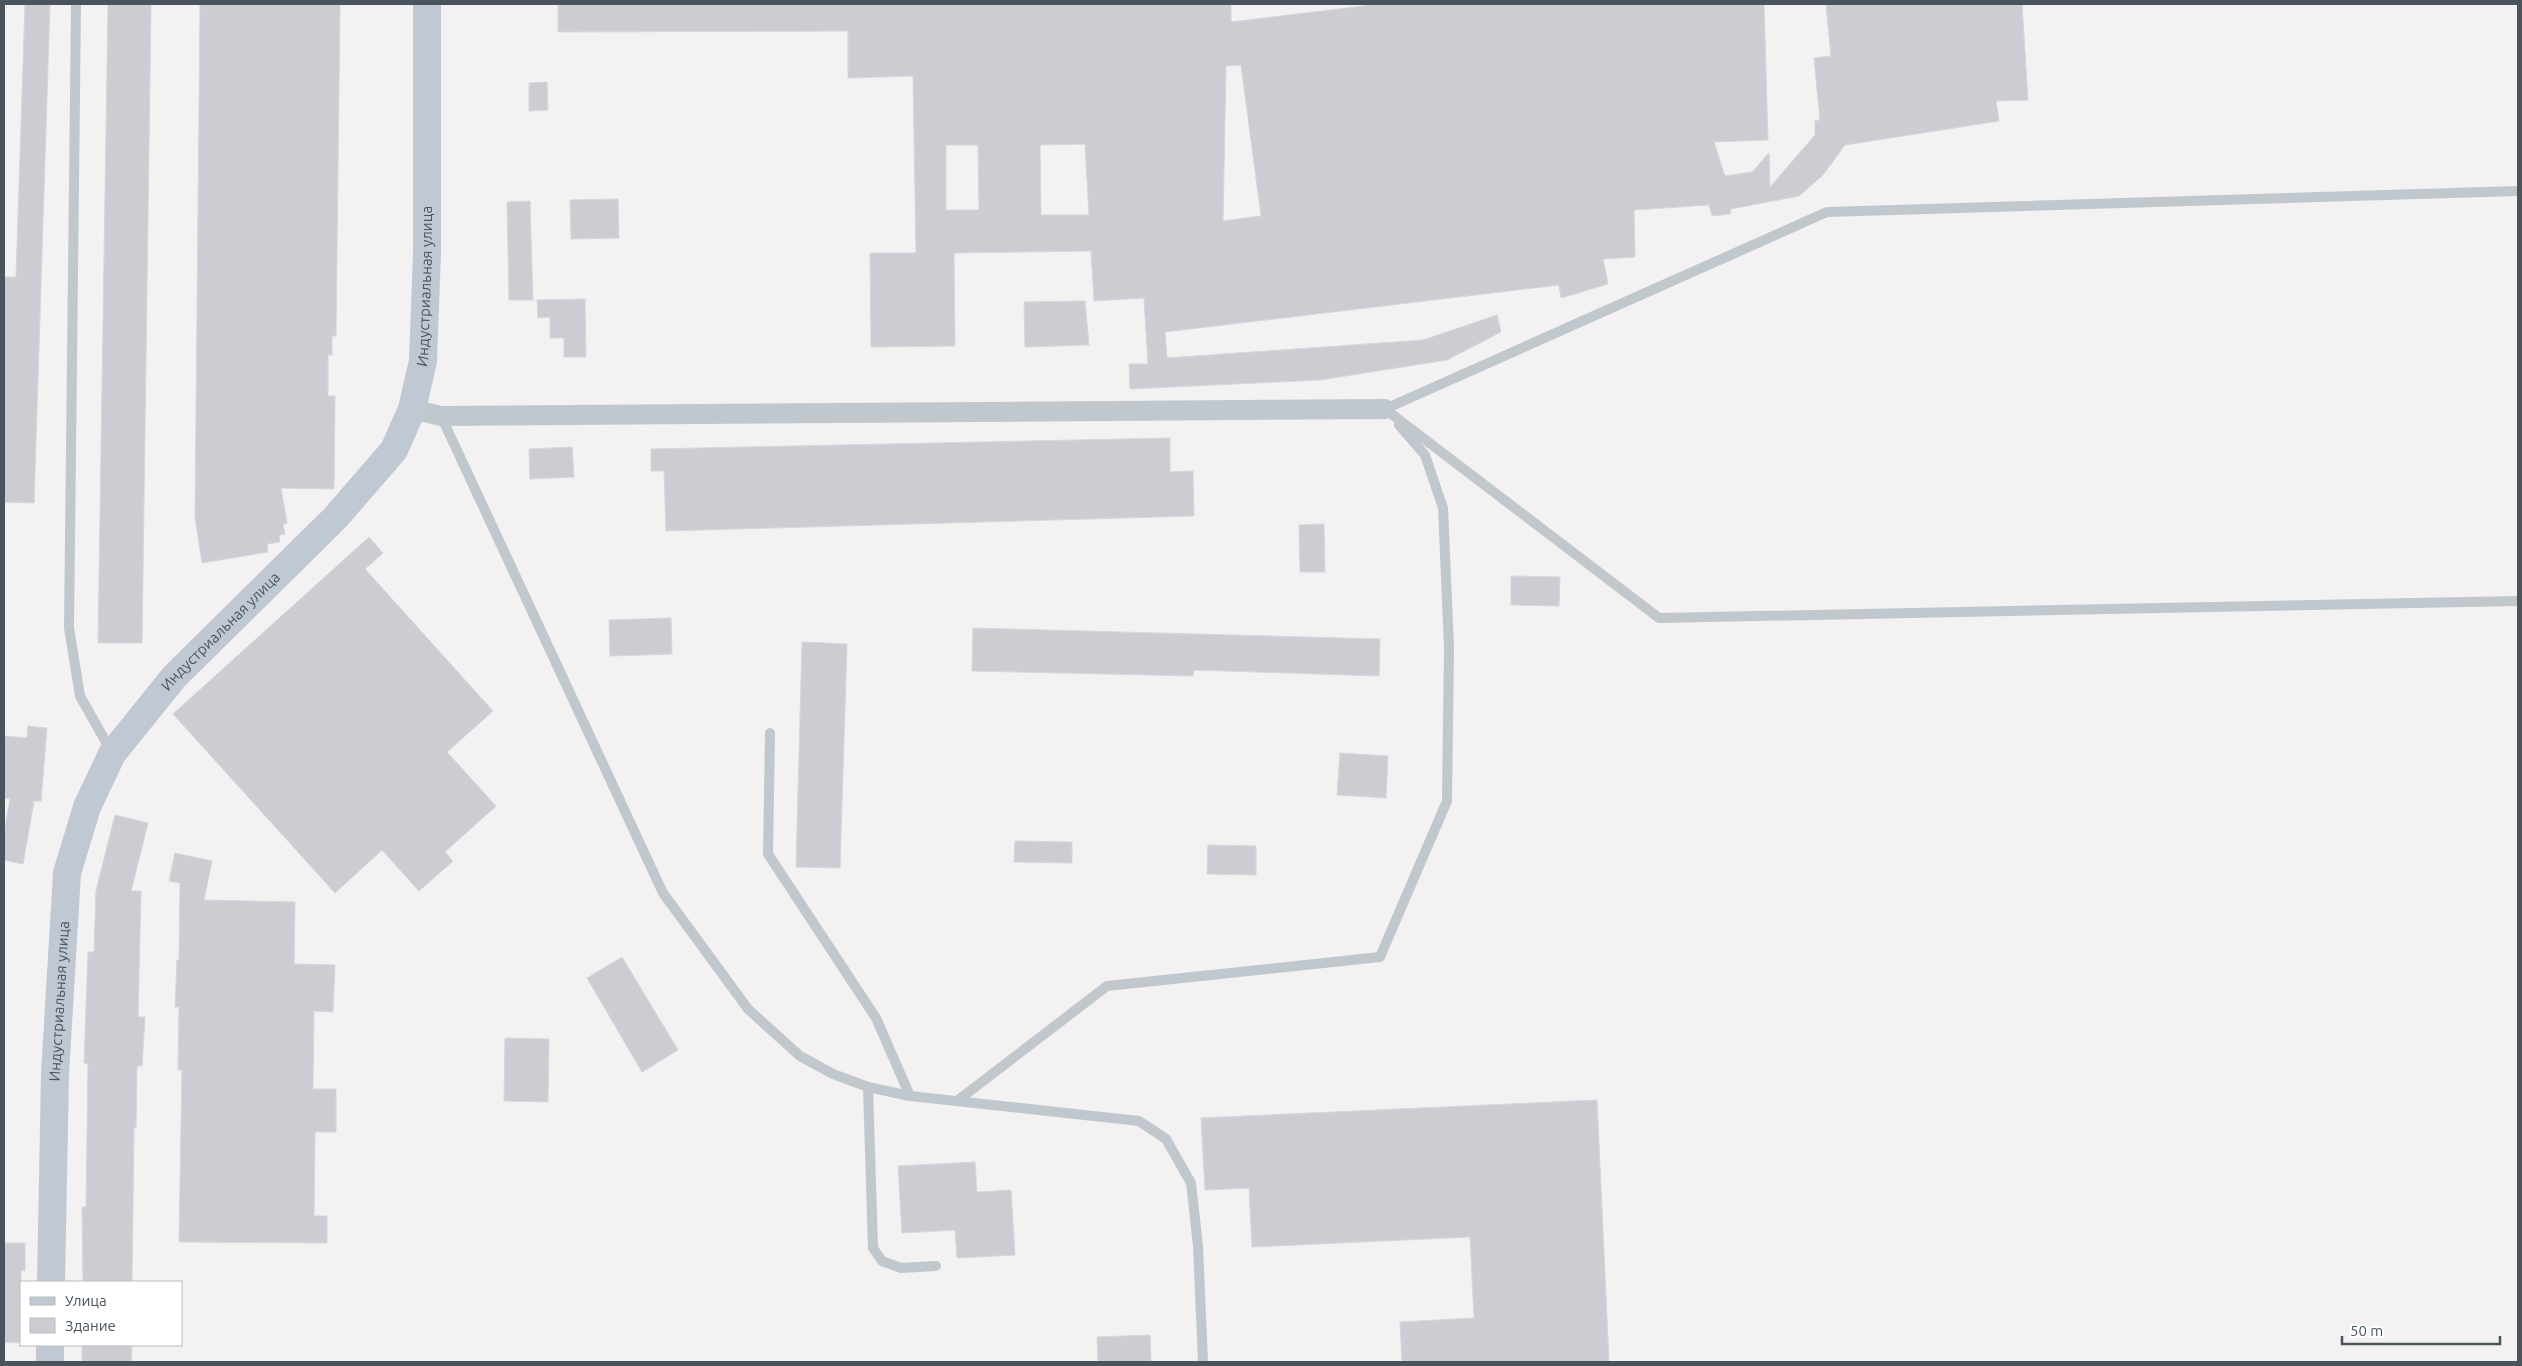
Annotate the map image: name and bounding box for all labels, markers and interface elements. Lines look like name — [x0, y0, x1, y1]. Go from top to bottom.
street label: Индустриальная улица — [413, 206, 435, 368]
street label: Индустриальная улица — [157, 568, 283, 694]
street label: Индустриальная улица — [46, 920, 72, 1082]
legend — [20, 1281, 182, 1346]
text: Улица — [65, 1292, 107, 1309]
scale bar — [2342, 1314, 2500, 1346]
text: Здание — [65, 1317, 116, 1334]
text: 50 m — [2350, 1322, 2383, 1339]

